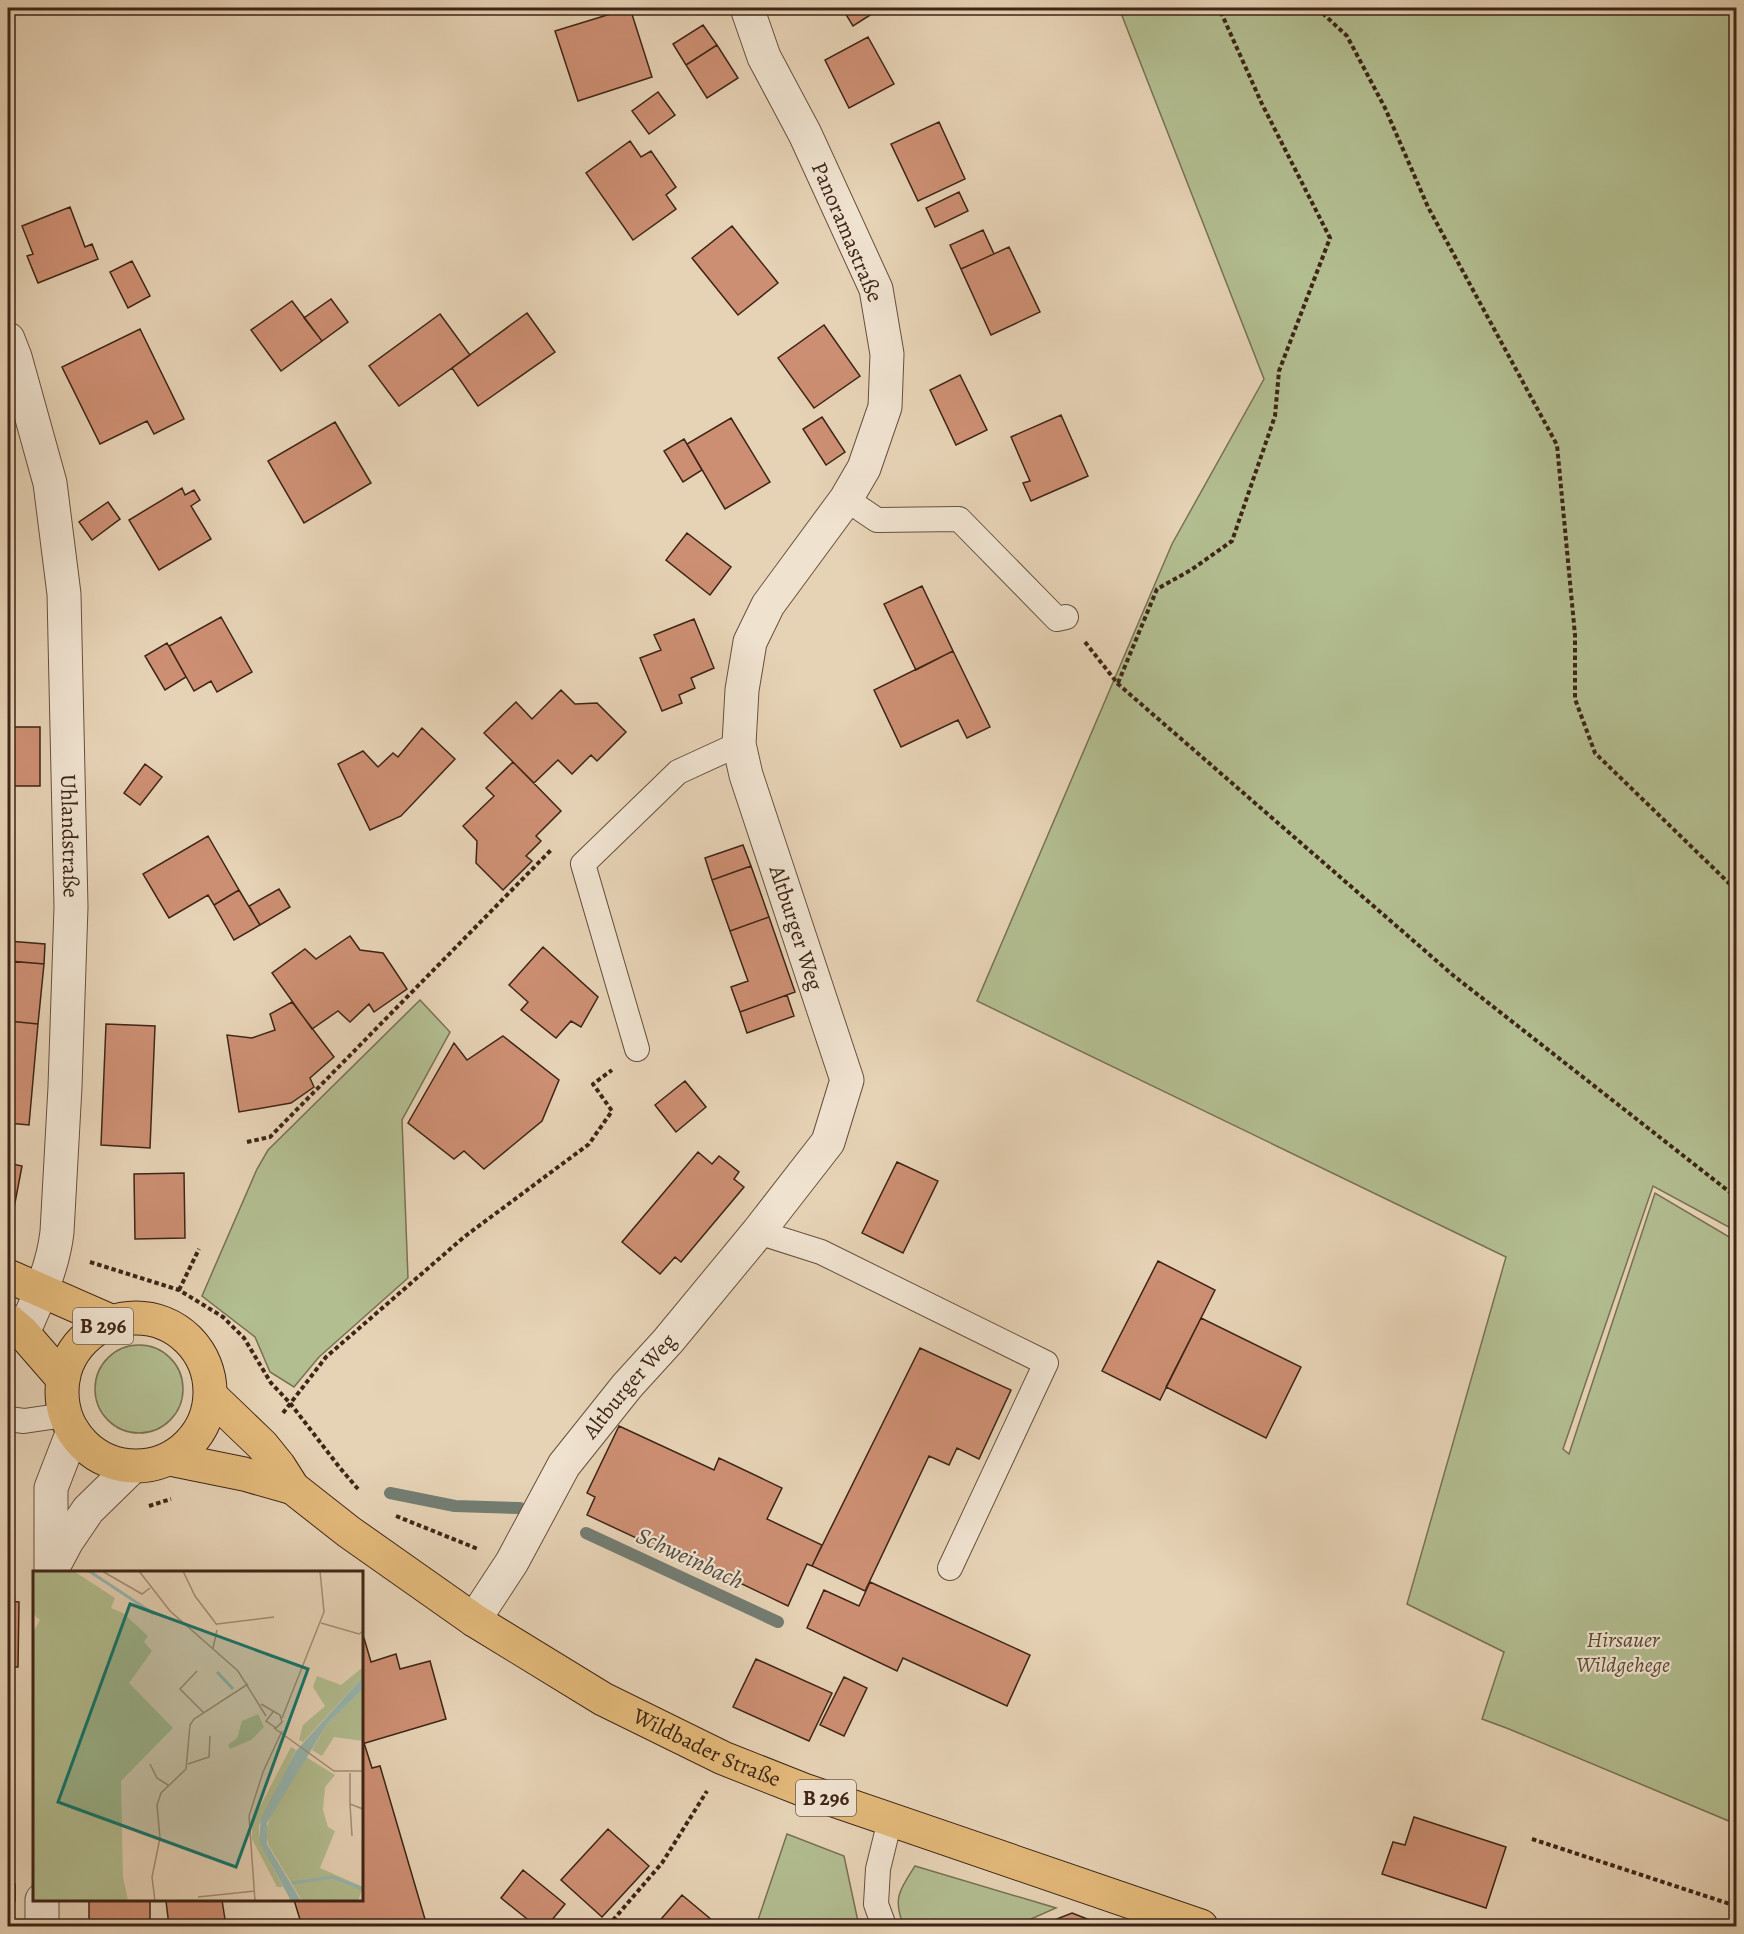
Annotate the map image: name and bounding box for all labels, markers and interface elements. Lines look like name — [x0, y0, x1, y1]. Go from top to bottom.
street label: Panoramastraße — [804, 157, 890, 307]
street label: Uhlandstraße — [53, 774, 86, 898]
street label: Altburger Weg — [761, 861, 830, 994]
road number: B 296 — [73, 1308, 133, 1344]
street label: Altburger Weg — [575, 1327, 683, 1446]
water label: Schweinbach — [631, 1519, 749, 1597]
inset map — [33, 1571, 363, 1901]
park label: Hirsauer Wildgehege — [1576, 1625, 1670, 1680]
street label: Wildbader Straße — [627, 1701, 785, 1794]
road number: B 296 — [796, 1780, 856, 1816]

